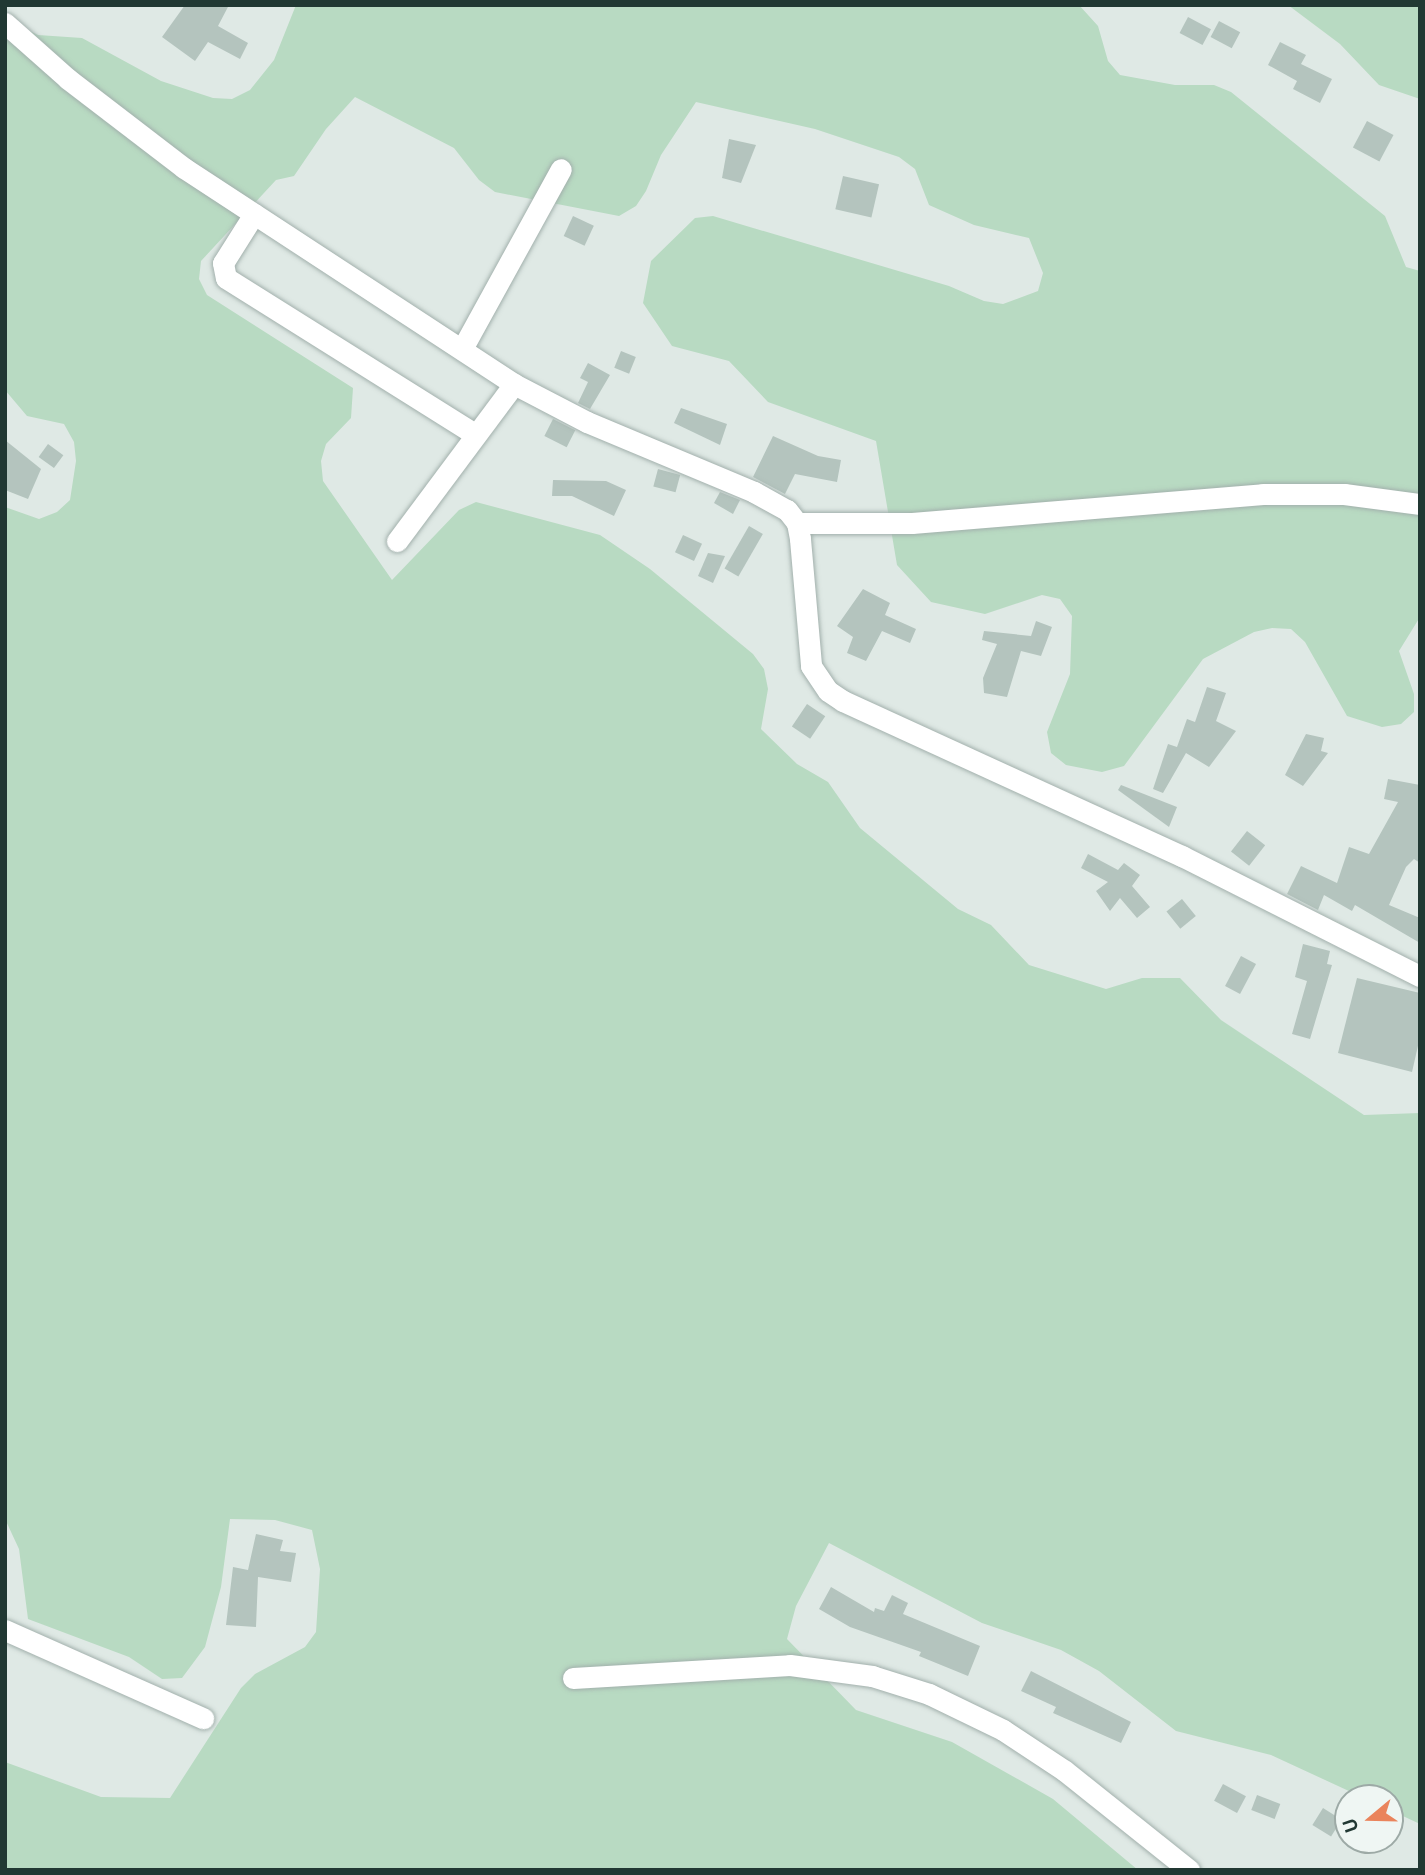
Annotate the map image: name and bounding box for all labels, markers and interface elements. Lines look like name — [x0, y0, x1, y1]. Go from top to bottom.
north arrow — [1334, 1784, 1404, 1854]
text: U — [1337, 1815, 1365, 1836]

